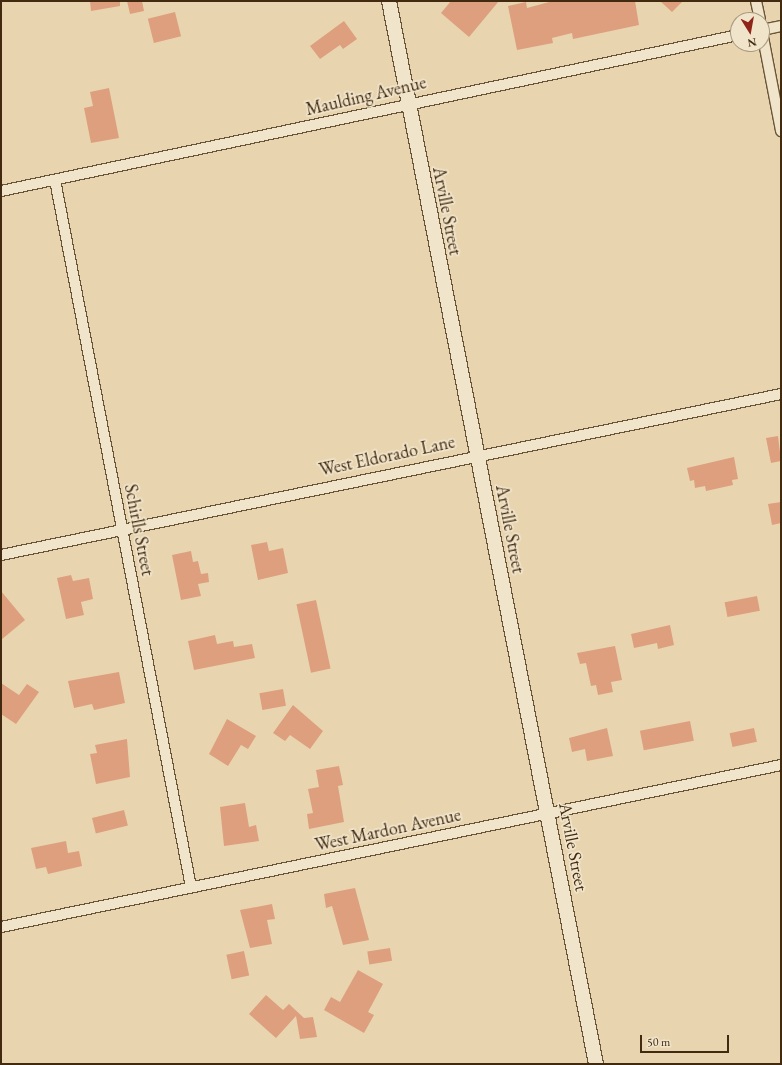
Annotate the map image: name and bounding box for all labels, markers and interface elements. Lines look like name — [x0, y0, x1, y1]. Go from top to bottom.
north arrow — [730, 12, 770, 52]
text: N — [746, 35, 758, 51]
street label: Maulding Avenue — [304, 72, 428, 120]
street label: Arville Street — [428, 165, 466, 257]
street label: West Eldorado Lane — [317, 431, 457, 481]
street label: Schirlls Street — [120, 482, 158, 578]
street label: Arville Street — [491, 483, 529, 575]
street label: Arville Street — [554, 801, 592, 893]
street label: West Mardon Avenue — [313, 804, 463, 856]
scale bar — [642, 1027, 731, 1053]
text: 50 m — [647, 1034, 670, 1050]

